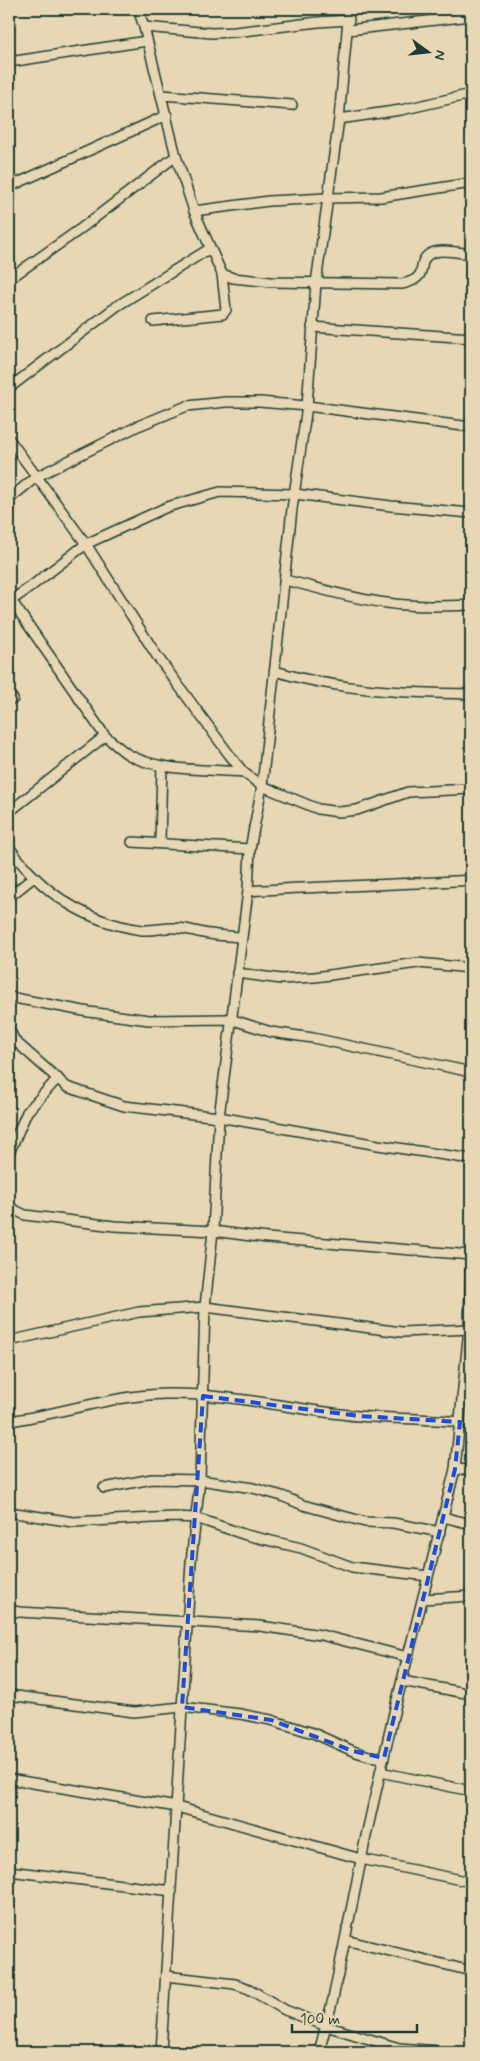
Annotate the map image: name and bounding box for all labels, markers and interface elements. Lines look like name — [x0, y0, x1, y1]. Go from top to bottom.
north arrow — [402, 28, 452, 78]
text: N — [430, 48, 449, 62]
scale bar — [292, 2001, 418, 2033]
text: 100 m — [300, 2010, 340, 2030]

